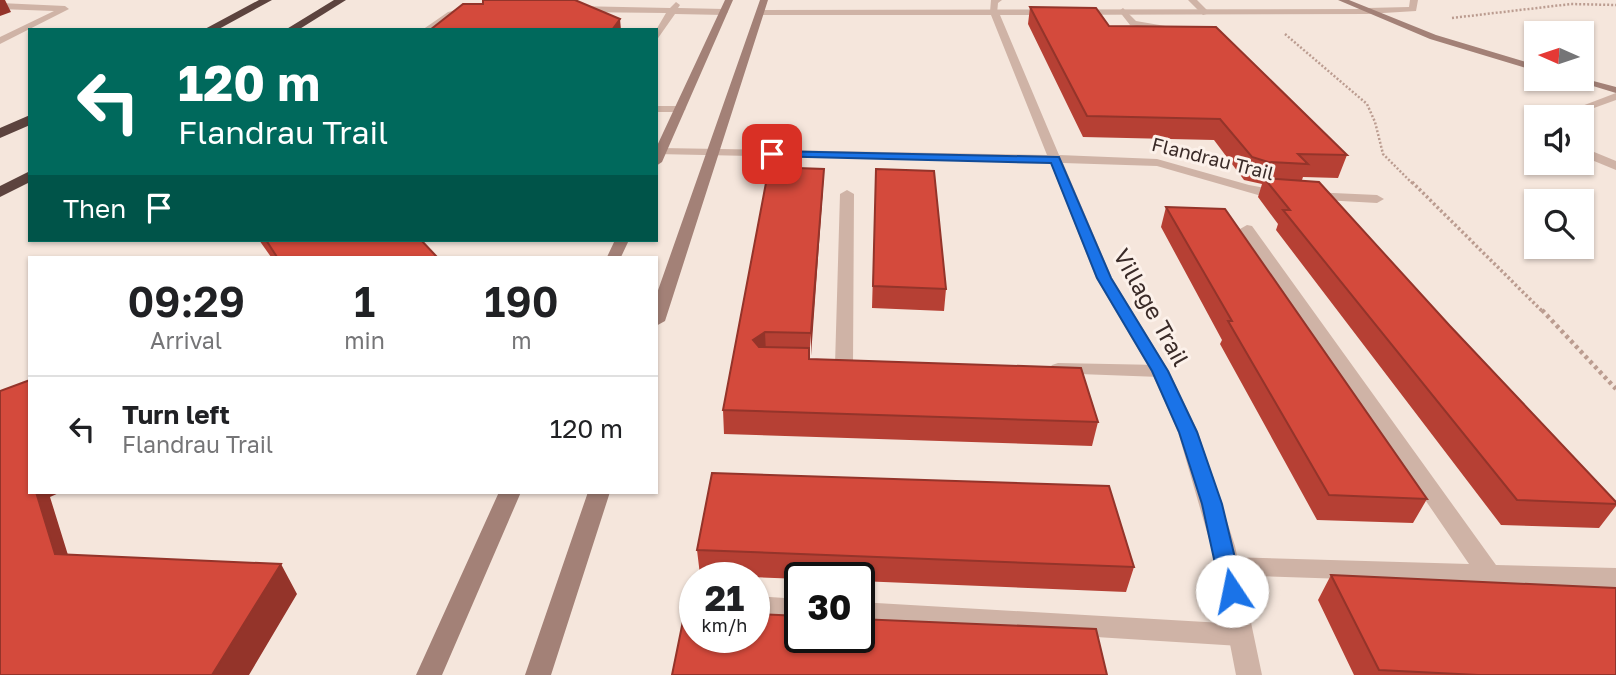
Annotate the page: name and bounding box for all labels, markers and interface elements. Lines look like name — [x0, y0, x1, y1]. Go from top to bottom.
north arrow — [1524, 21, 1594, 91]
map controls — [1524, 21, 1594, 259]
text: 120 m — [178, 53, 320, 112]
icon: left — [63, 56, 154, 147]
button: sound — [1524, 105, 1594, 175]
text: Flandrau Trail — [178, 113, 388, 151]
pin — [742, 124, 802, 184]
street label: Flandrau Trail — [1150, 132, 1276, 184]
icon: arrive — [753, 135, 791, 173]
icon: arrive — [140, 189, 178, 227]
button: search — [1524, 189, 1594, 259]
text: Then — [63, 193, 126, 224]
street label: Village Trail — [1108, 243, 1196, 371]
text: 09:29 — [127, 276, 245, 326]
text: 1 — [354, 276, 375, 326]
text: 190 — [484, 276, 559, 326]
text: Arrival — [150, 326, 222, 354]
text: min — [344, 326, 385, 354]
text: m — [511, 326, 532, 354]
text: Turn left — [122, 399, 230, 430]
icon: left — [63, 410, 101, 448]
text: 120 m — [550, 413, 623, 444]
text: Flandrau Trail — [122, 430, 273, 458]
position arrow — [1195, 554, 1269, 628]
speed limit sign: 30 — [784, 562, 875, 653]
text: 21 — [705, 577, 744, 619]
text: km/h — [702, 614, 747, 636]

